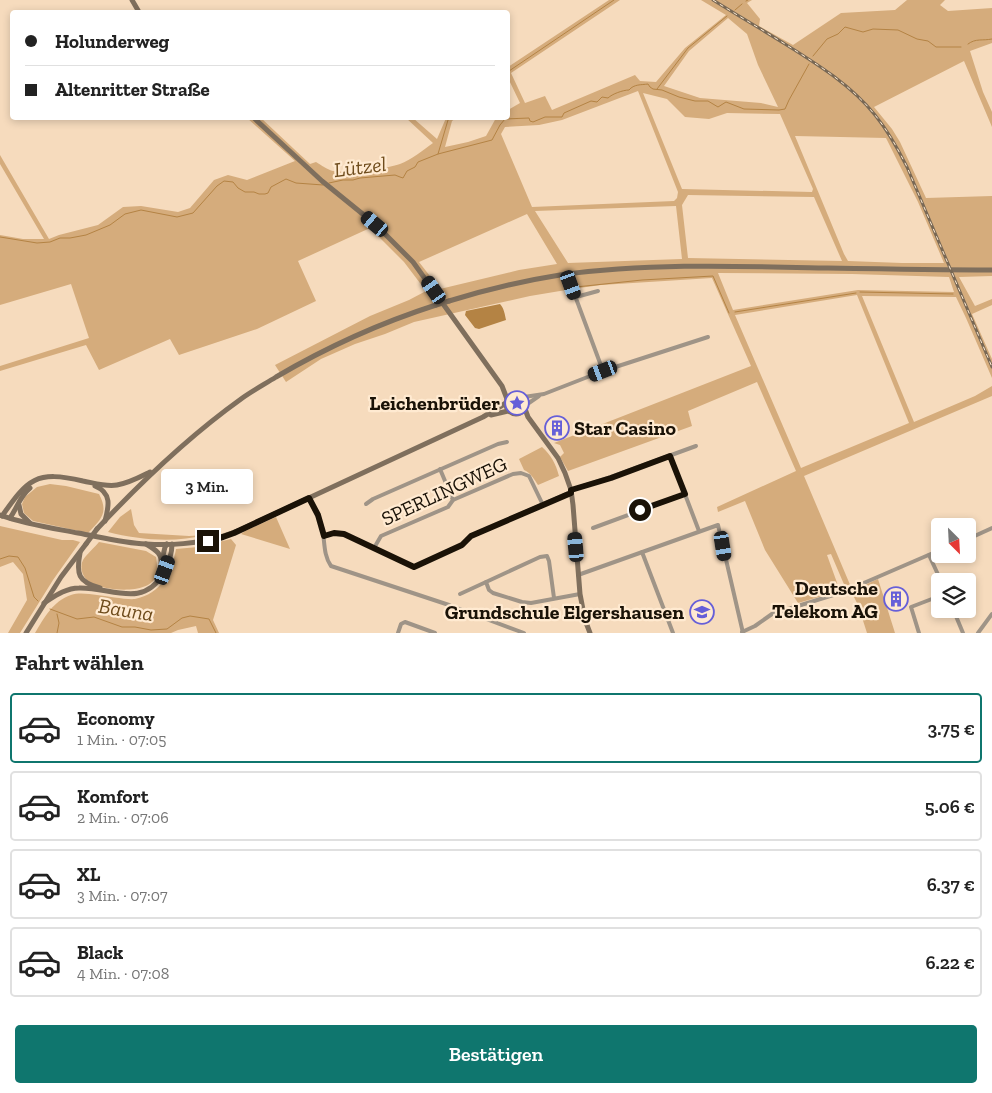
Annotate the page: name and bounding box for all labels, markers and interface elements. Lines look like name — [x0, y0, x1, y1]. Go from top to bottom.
text: Holunderweg — [55, 30, 169, 53]
text: Altenritter Straße — [55, 78, 210, 101]
water label: Lützel — [332, 151, 388, 182]
car — [358, 209, 391, 239]
car — [558, 268, 583, 302]
car — [419, 273, 448, 307]
car — [586, 359, 619, 383]
place icon: Leichenbrüder — [504, 390, 530, 416]
place label: Leichenbrüder — [369, 391, 500, 415]
building icon: Star Casino — [544, 415, 570, 441]
place label: Star Casino — [574, 416, 676, 440]
street label: SPERLINGWEG — [377, 451, 511, 531]
callout: 3 Min. — [162, 468, 254, 504]
text: 3 Min. — [185, 477, 229, 496]
route start — [629, 499, 651, 521]
north arrow — [931, 518, 976, 562]
map controls — [931, 518, 976, 618]
route end — [197, 530, 219, 552]
car — [713, 530, 732, 562]
car — [567, 531, 584, 563]
car — [152, 553, 177, 587]
button: layers — [931, 573, 976, 618]
place label: Deutsche Telekom AG — [772, 576, 878, 623]
building icon: Deutsche Telekom AG — [883, 586, 909, 612]
water label: Bauna — [97, 593, 155, 626]
school or university icon: Grundschule Elgershausen — [689, 599, 715, 625]
place label: Grundschule Elgershausen — [445, 600, 684, 624]
text: Fahrt wählen — [15, 649, 144, 676]
icon: car — [17, 706, 62, 751]
text: Economy — [77, 707, 155, 730]
text: 3.75 € — [927, 717, 975, 740]
text: 1 Min. · 07:05 — [77, 730, 166, 749]
icon: car — [17, 784, 62, 829]
text: Komfort — [77, 785, 149, 808]
text: 5.06 € — [925, 795, 975, 818]
text: 2 Min. · 07:06 — [77, 808, 169, 827]
icon: car — [17, 862, 62, 907]
text: XL — [77, 863, 100, 886]
text: 6.37 € — [927, 873, 975, 896]
text: 3 Min. · 07:07 — [77, 886, 167, 905]
icon: car — [17, 940, 62, 985]
text: Black — [77, 941, 123, 964]
text: 6.22 € — [926, 951, 975, 974]
text: 4 Min. · 07:08 — [77, 964, 169, 983]
button: Bestätigen — [15, 1025, 977, 1083]

